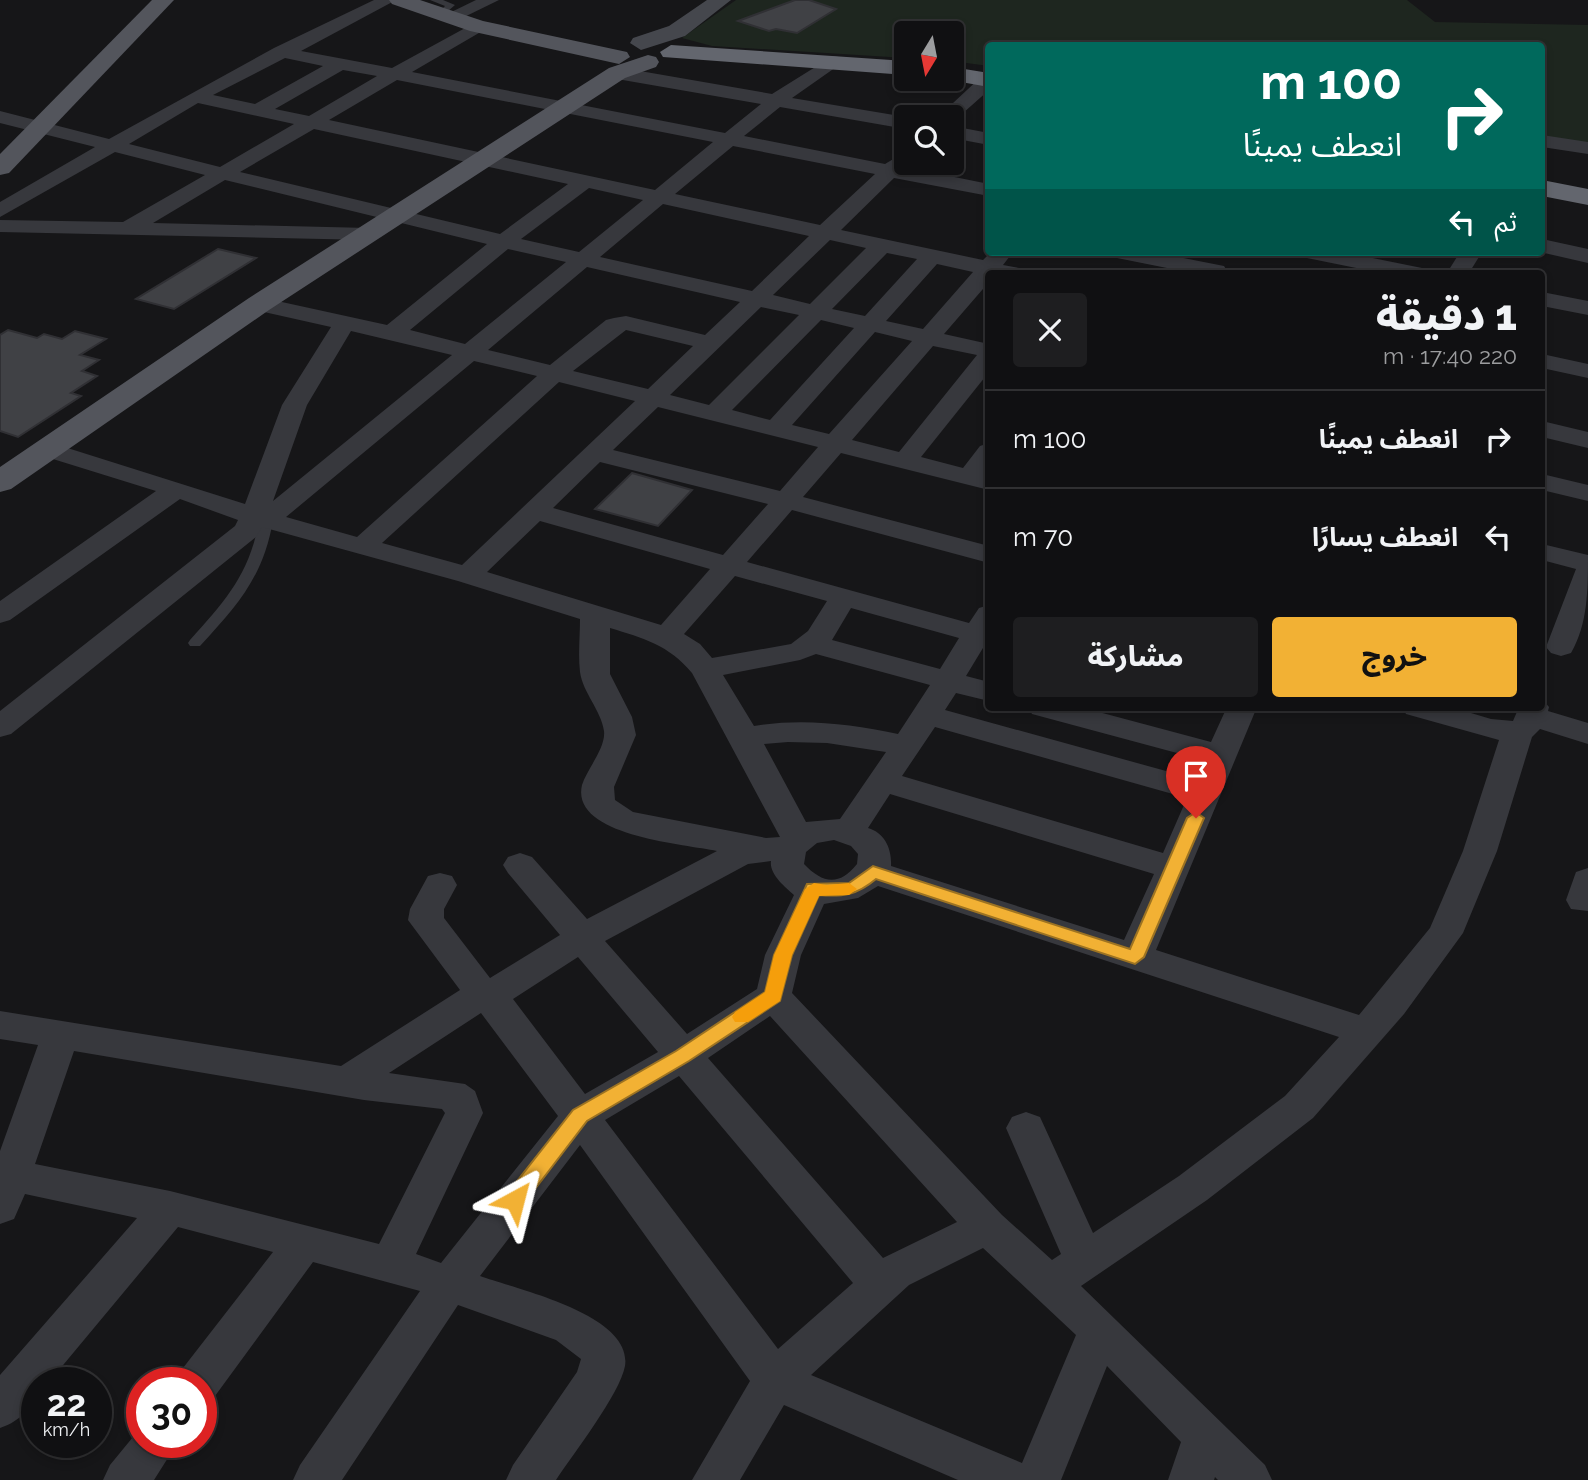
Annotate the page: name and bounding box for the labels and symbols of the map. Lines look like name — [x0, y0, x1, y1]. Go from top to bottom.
north arrow — [894, 21, 964, 91]
pin — [1166, 746, 1226, 818]
position arrow — [478, 1163, 552, 1237]
speed limit sign: 30 — [126, 1367, 217, 1458]

